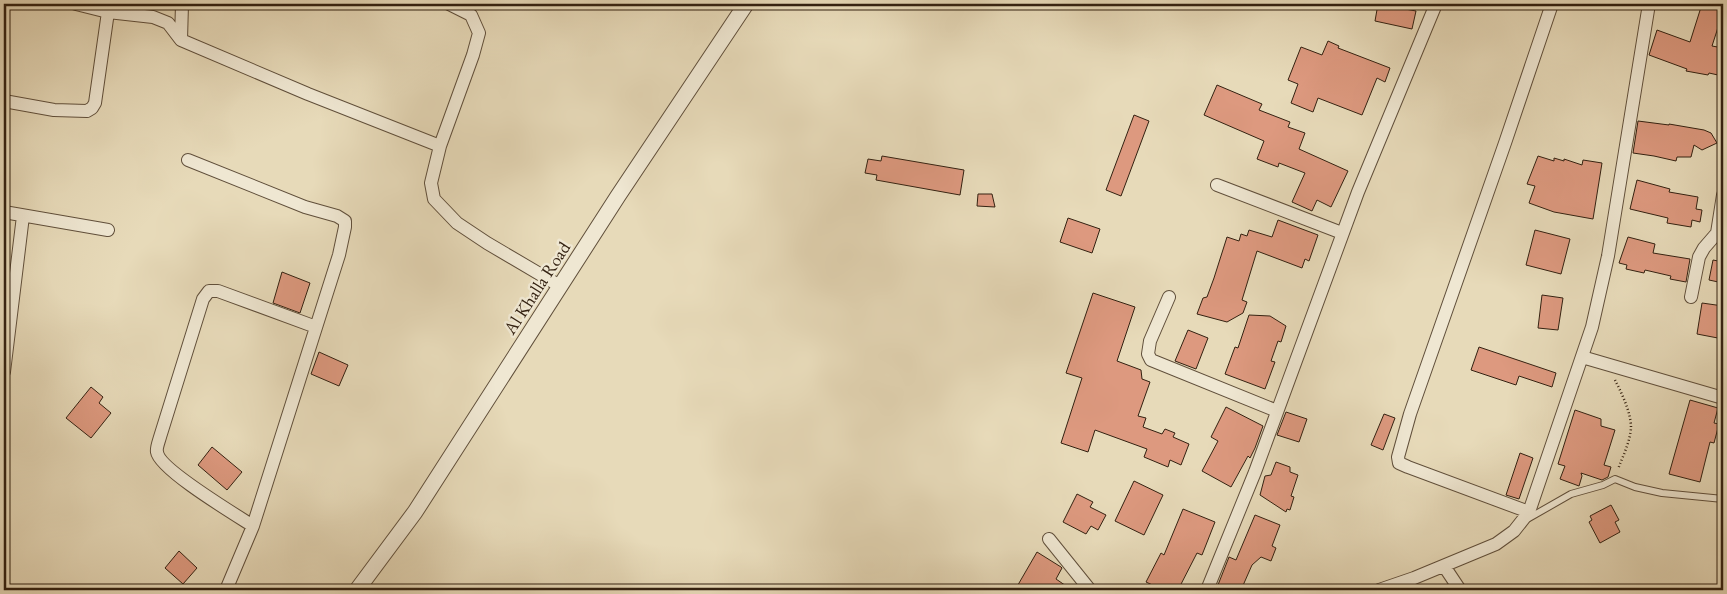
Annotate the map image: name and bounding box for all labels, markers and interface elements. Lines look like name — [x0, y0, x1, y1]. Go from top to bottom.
street label: Al Khalla Road — [497, 236, 576, 339]

